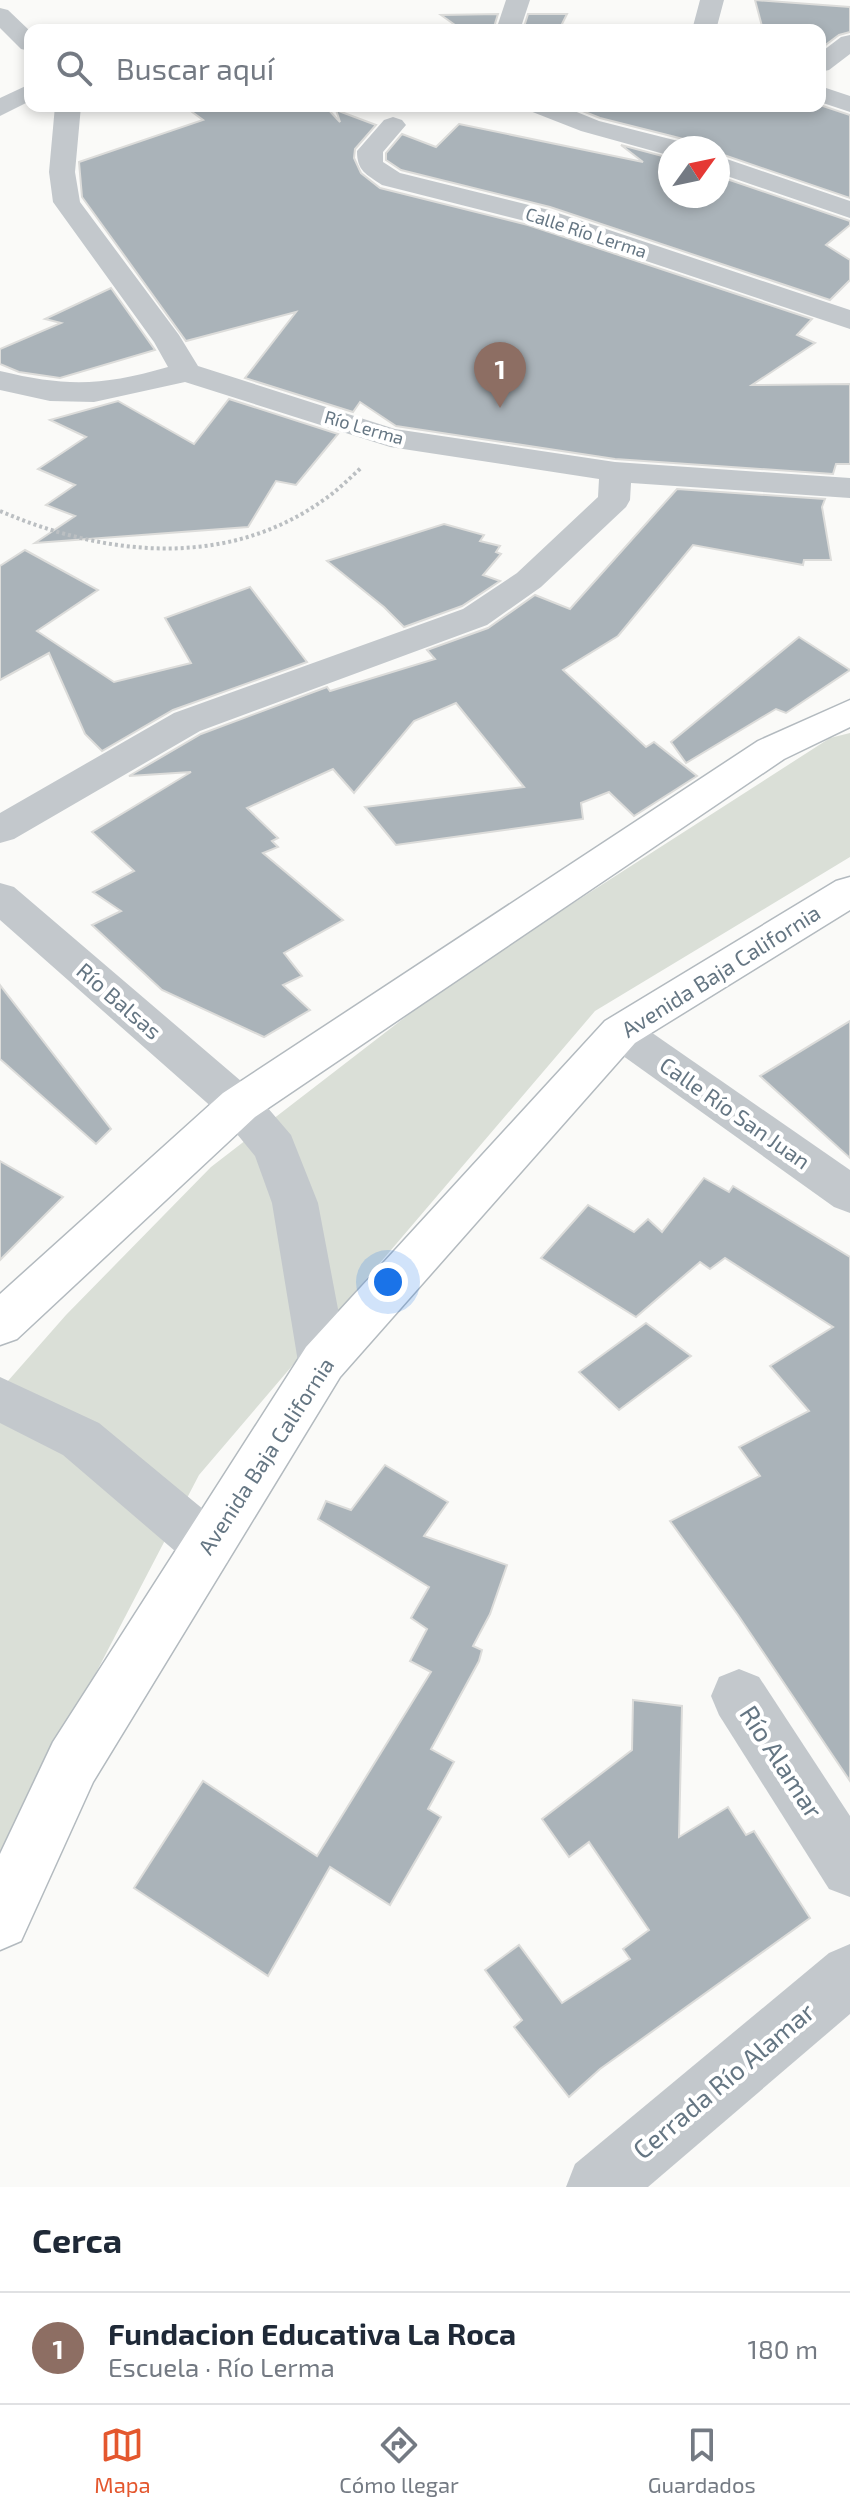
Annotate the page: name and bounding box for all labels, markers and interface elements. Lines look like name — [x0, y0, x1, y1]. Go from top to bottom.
search box — [24, 24, 826, 112]
icon: search — [52, 46, 96, 90]
text: Buscar aquí — [116, 50, 274, 86]
north arrow — [658, 136, 730, 208]
street label: Calle Río Lerma — [523, 202, 650, 262]
pin: 1 — [474, 342, 526, 408]
street label: Río Lerma — [322, 405, 407, 449]
street label: Avenida Baja California — [616, 898, 825, 1043]
street label: Río Balsas — [72, 957, 167, 1044]
street label: Calle Río San Juan — [655, 1051, 816, 1174]
your location — [368, 1262, 408, 1302]
street label: Avenida Baja California — [192, 1352, 339, 1559]
street label: Río Alamar — [734, 1699, 830, 1823]
street label: Cerrada Río Alamar — [626, 1995, 820, 2165]
text: Cerca — [32, 2219, 122, 2260]
text: Fundacion Educativa La Roca — [108, 2315, 516, 2351]
text: 1 — [52, 2333, 64, 2364]
text: 180 m — [748, 2333, 818, 2364]
text: Escuela · Río Lerma — [108, 2351, 335, 2382]
tab: Mapa — [94, 2423, 151, 2497]
tab: Cómo llegar — [339, 2423, 459, 2497]
tab: Guardados — [648, 2423, 756, 2497]

